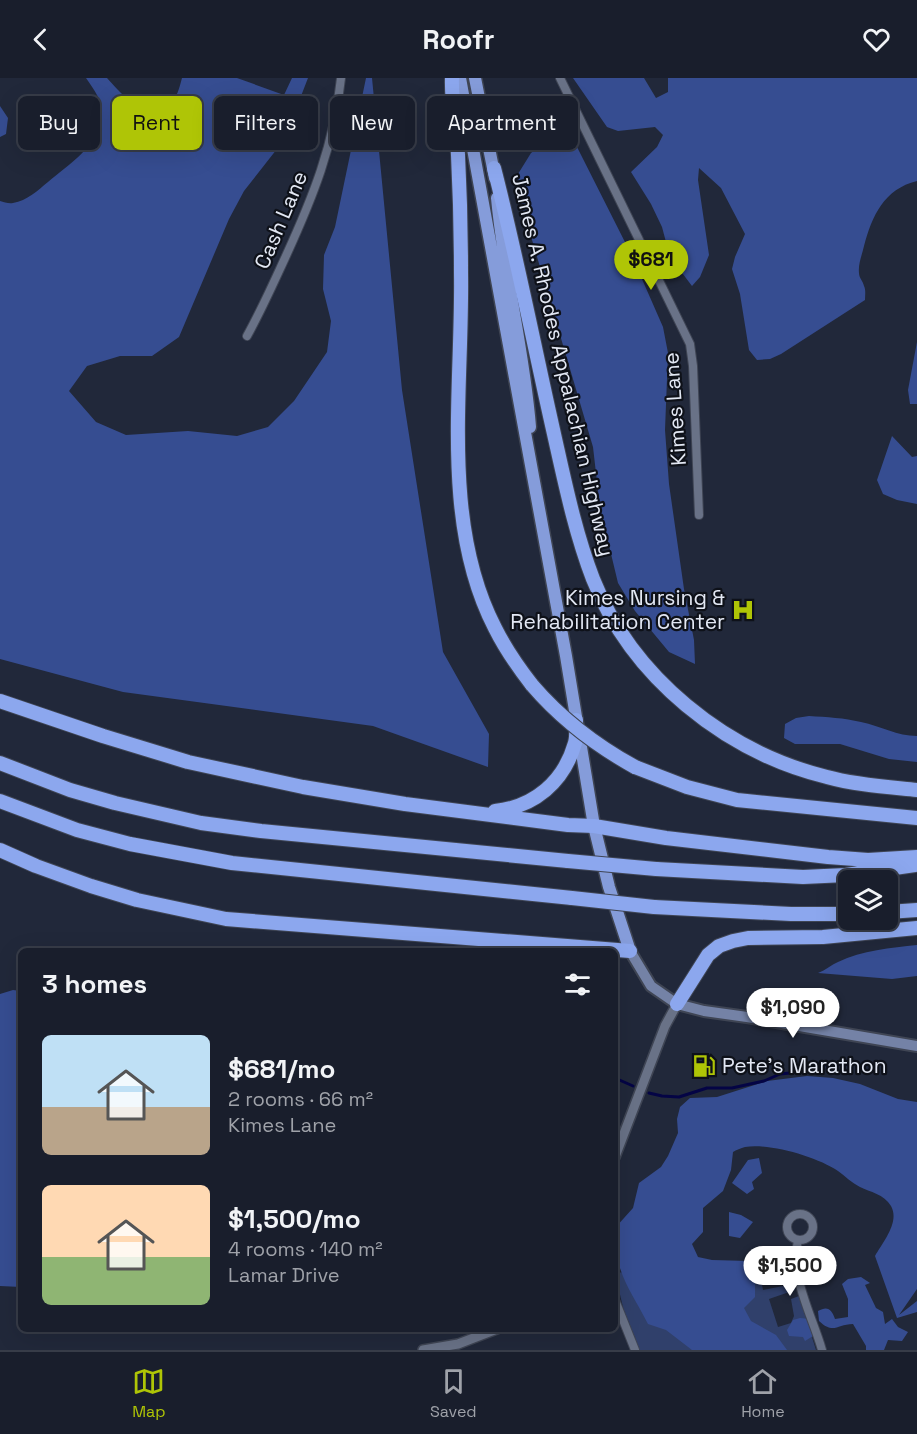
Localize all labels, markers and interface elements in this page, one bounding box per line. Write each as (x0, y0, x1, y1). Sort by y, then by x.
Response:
text: Roofr (422, 22, 495, 57)
icon: back (24, 23, 57, 56)
icon: heart (860, 23, 893, 56)
chip: Buy (18, 96, 100, 150)
chip: Rent (112, 96, 202, 150)
chip: Filters (214, 96, 318, 150)
chip: New (330, 96, 415, 150)
chip: Apartment (427, 96, 578, 150)
street label: Cash Lane (248, 167, 313, 273)
street label: James A. Rhodes Appalachian Highway (506, 171, 621, 559)
pin: $681 (615, 240, 687, 291)
text: $681 (628, 246, 674, 272)
street label: Kimes Lane (657, 351, 692, 467)
place label: Kimes Nursing & Rehabilitation Center (510, 584, 725, 635)
hospital icon: Kimes Nursing & Rehabilitation Center (730, 597, 756, 623)
map controls (838, 870, 898, 930)
button: layers (838, 870, 898, 930)
text: 3 homes (42, 967, 147, 1001)
icon: filters (561, 968, 594, 1001)
pin: $1,090 (744, 988, 842, 1039)
text: $1,090 (760, 994, 826, 1020)
text: $681/mo (228, 1052, 335, 1086)
place label: Pete's Marathon (722, 1052, 887, 1079)
fuel station icon: Pete's Marathon (691, 1053, 717, 1079)
icon: home (90, 1059, 162, 1131)
text: 2 rooms · 66 m² (228, 1086, 373, 1112)
text: Kimes Lane (228, 1112, 336, 1138)
text: $1,500/mo (228, 1202, 361, 1236)
icon: home (90, 1209, 162, 1281)
text: 4 rooms · 140 m² (228, 1236, 383, 1262)
pin: $1,500 (741, 1246, 839, 1297)
text: $1,500 (758, 1252, 822, 1278)
text: Lamar Drive (228, 1262, 340, 1288)
tab: Map (132, 1365, 166, 1422)
tab: Saved (430, 1365, 477, 1422)
tab: Home (741, 1365, 785, 1422)

